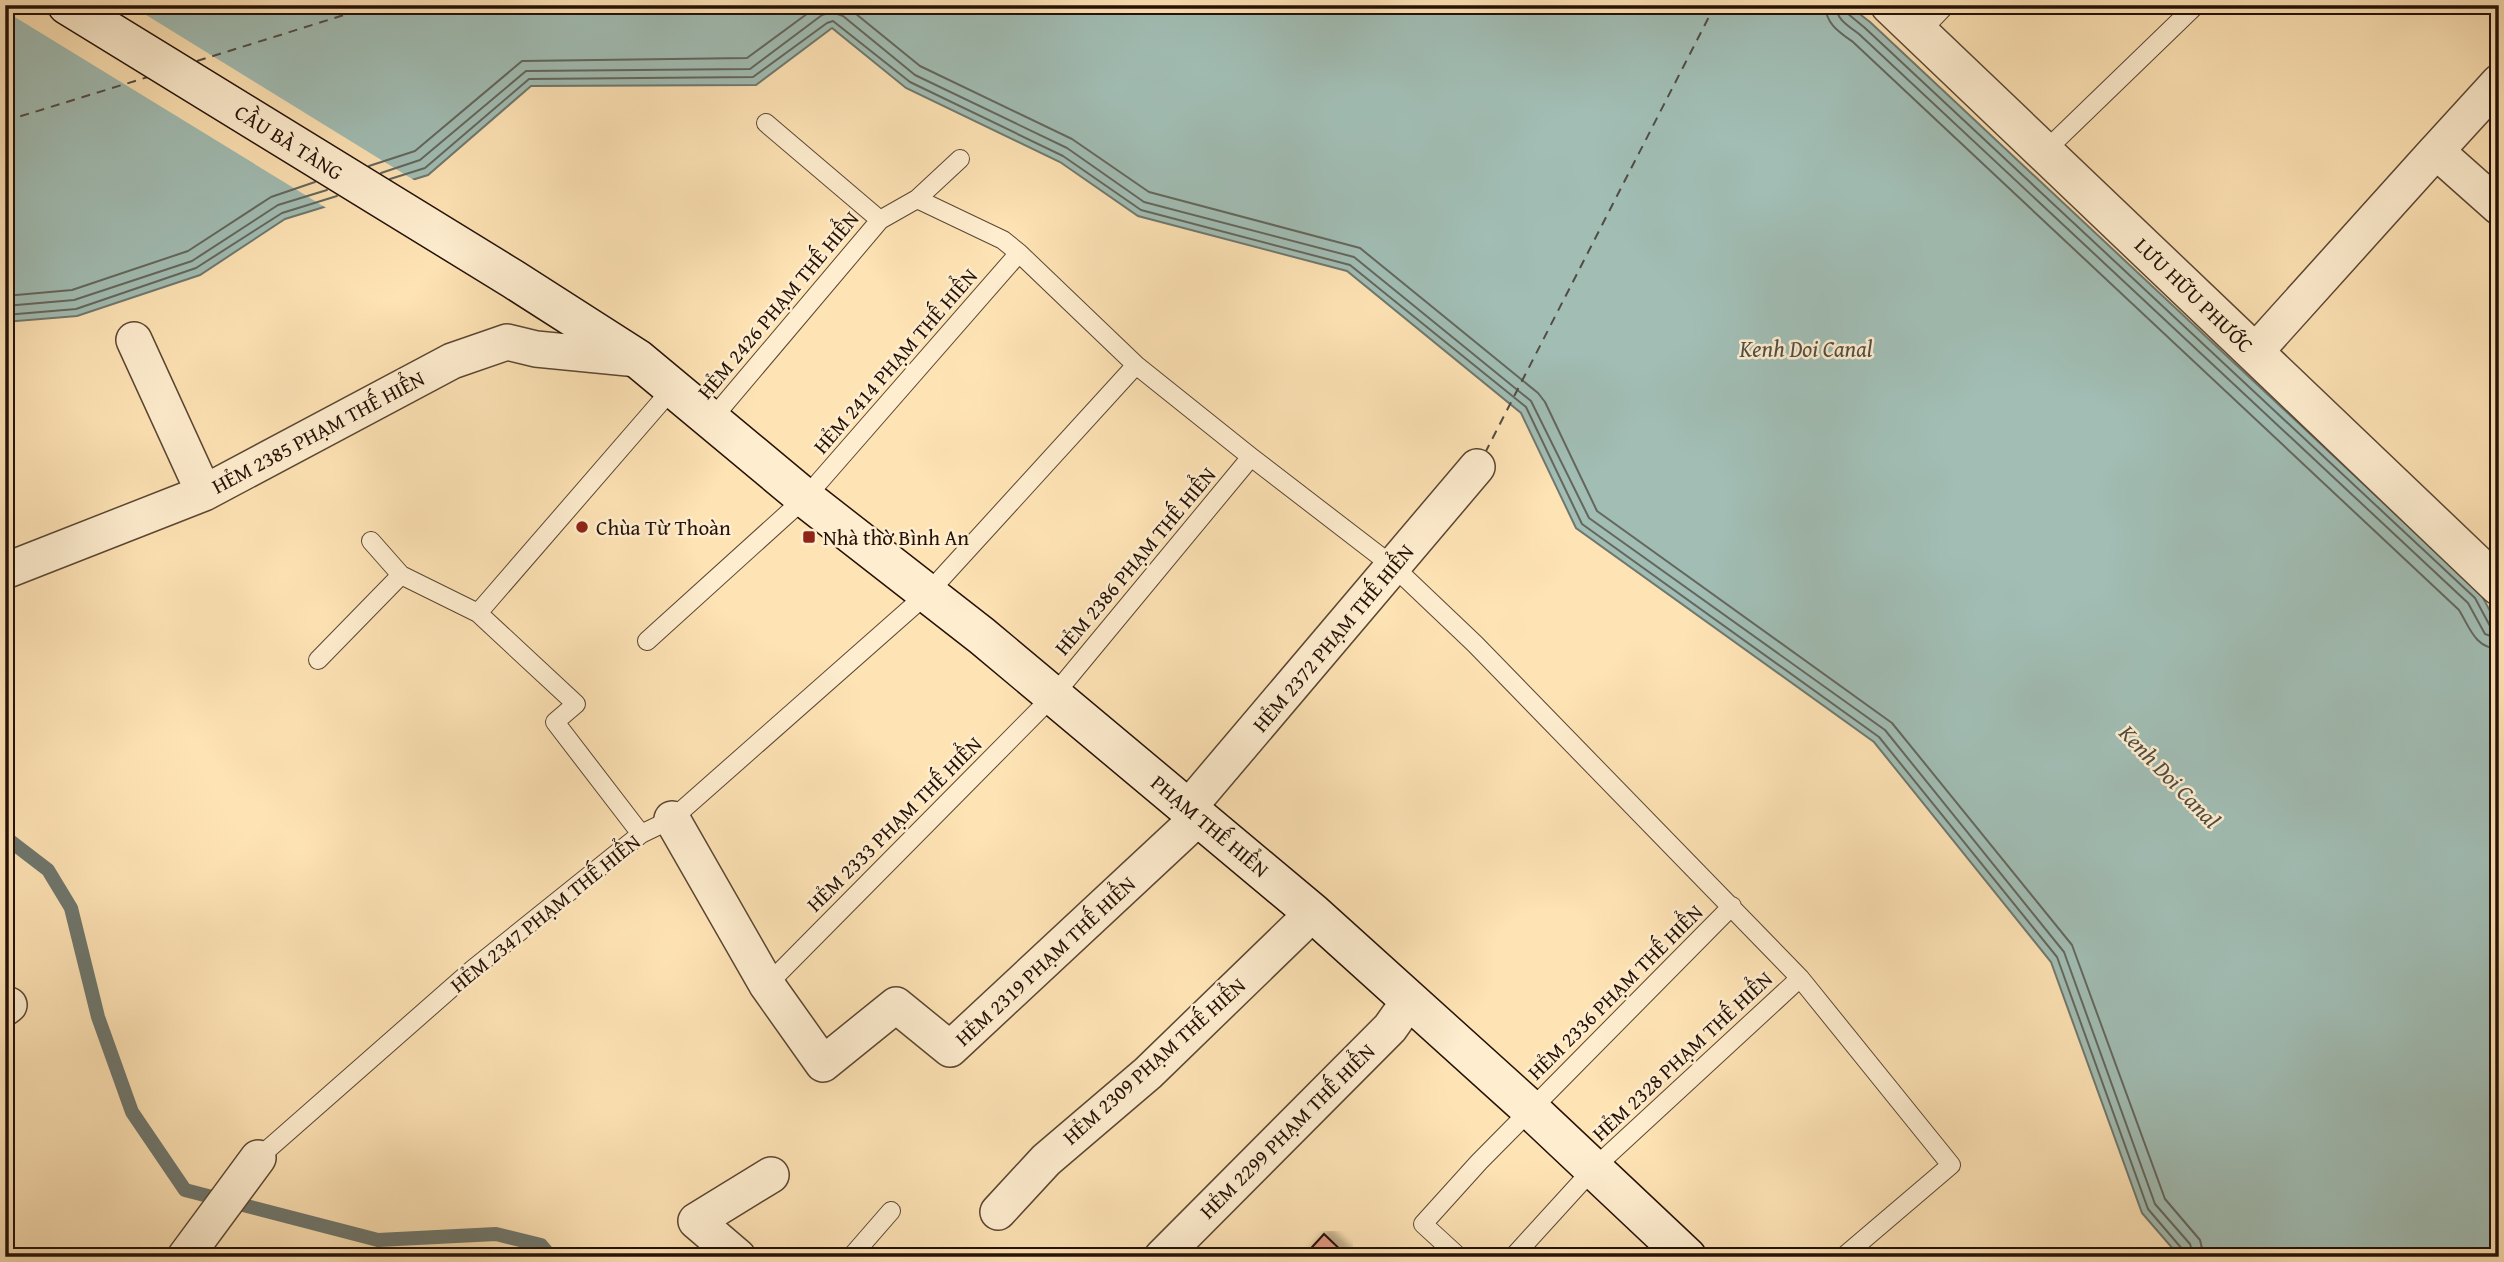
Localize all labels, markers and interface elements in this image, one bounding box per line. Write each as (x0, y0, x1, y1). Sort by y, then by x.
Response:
street label: CẦU BÀ TÀNG (229, 96, 349, 188)
street label: HẺM 2426 PHẠM THẾ HIỂN (690, 204, 866, 406)
street label: LƯU HỮU PHƯỚC (2128, 230, 2260, 360)
street label: HẺM 2414 PHẠM THẾ HIỂN (806, 261, 985, 461)
water label: Kenh Doi Canal (1739, 332, 1873, 365)
street label: HẺM 2385 PHẠM THẾ HIỂN (206, 363, 430, 501)
street label: HẺM 2386 PHẠM THẾ HIỂN (1047, 460, 1223, 662)
place label: Chùa Từ Thoàn (596, 512, 731, 543)
marker: Chùa Từ Thoàn (574, 519, 590, 535)
place label: Nhà thờ Bình An (823, 522, 969, 553)
marker: Nhà thờ Bình An (801, 529, 817, 545)
street label: HẺM 2372 PHẠM THẾ HIỂN (1245, 537, 1421, 739)
water label: Kenh Doi Canal (2111, 716, 2228, 836)
street label: HẺM 2333 PHẠM THẾ HIỂN (799, 729, 989, 919)
street label: PHẠM THẾ HIỂN (1144, 767, 1276, 885)
street label: HẺM 2347 PHẠM THẾ HIỂN (443, 826, 647, 1000)
street label: HẺM 2319 PHẠM THẾ HIỂN (948, 869, 1142, 1053)
street label: HẺM 2336 PHẠM THẾ HIỂN (1520, 897, 1710, 1087)
street label: HẺM 2328 PHẠM THẾ HIỂN (1585, 964, 1779, 1148)
street label: HẺM 2309 PHẠM THẾ HIỂN (1056, 970, 1253, 1152)
street label: HẺM 2299 PHẠM THẾ HIỂN (1192, 1036, 1382, 1226)

